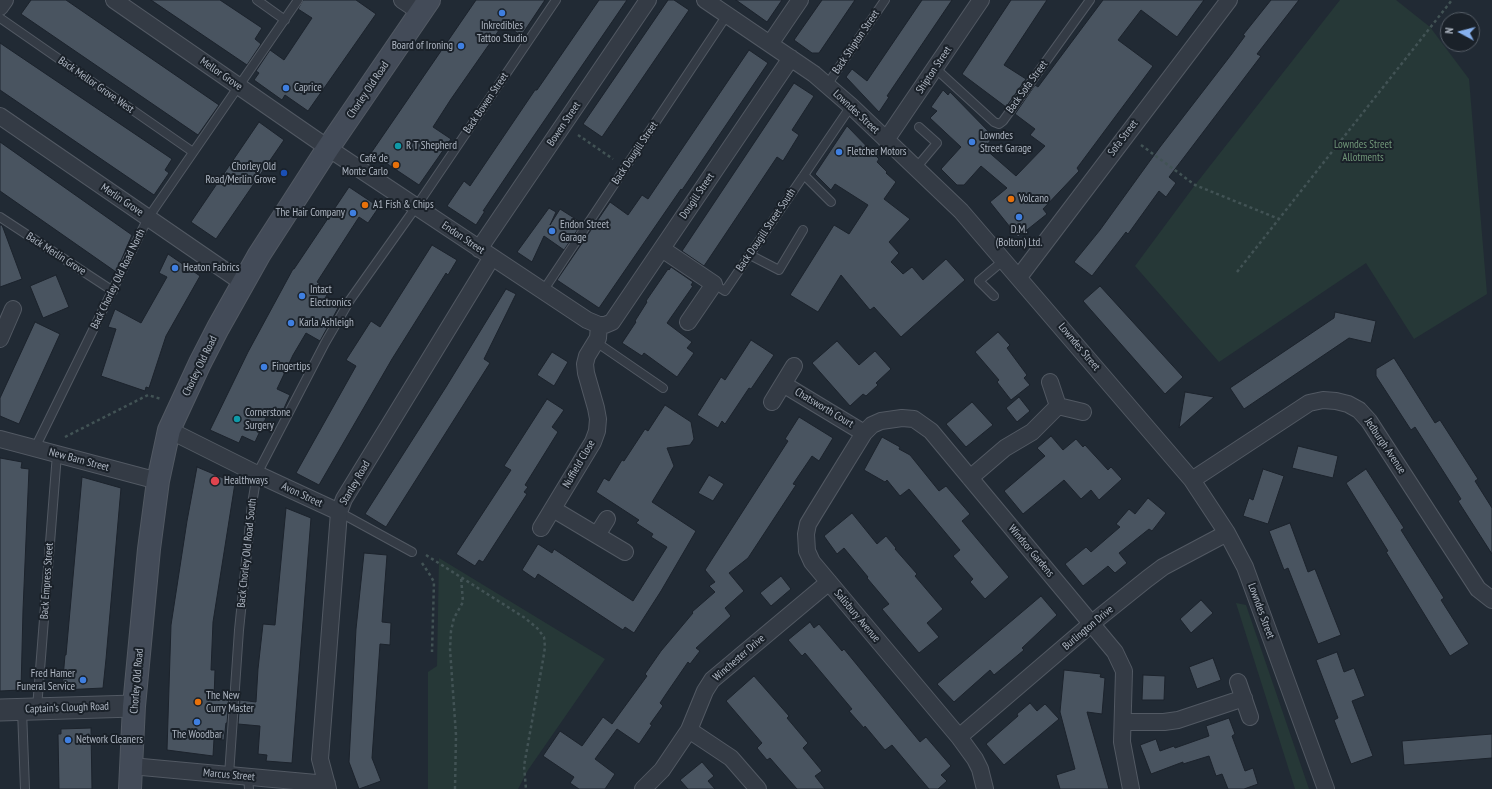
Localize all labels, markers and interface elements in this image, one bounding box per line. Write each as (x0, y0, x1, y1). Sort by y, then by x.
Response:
street label: Back Shipton Street (830, 7, 882, 77)
marker: Inkredibles Tattoo Studio (497, 8, 507, 18)
north arrow (1440, 12, 1480, 52)
place label: Inkredibles Tattoo Studio (477, 19, 527, 45)
text: N (1442, 27, 1456, 34)
place label: Board of Ironing (392, 39, 453, 53)
marker: Board of Ironing (456, 41, 466, 51)
street label: Shipton Street (913, 44, 955, 96)
street label: Back Mellor Grove West (56, 54, 136, 116)
street label: Mellor Grove (197, 55, 245, 93)
street label: Back Sofa Street (1004, 58, 1050, 116)
street label: Chorley Old Road (344, 59, 392, 121)
street label: Back Bowen Street (461, 70, 511, 136)
place label: Caprice (294, 81, 322, 95)
marker: Caprice (281, 83, 291, 93)
street label: Lowndes Street (830, 87, 882, 137)
street label: Bowen Street (544, 99, 584, 149)
street label: Sofa Street (1105, 117, 1141, 159)
street label: Back Dougill Street (609, 119, 661, 187)
place label: Lowndes Street Garage (980, 129, 1032, 155)
marker: Lowndes Street Garage (967, 137, 977, 147)
park label: Lowndes Street Allotments (1334, 138, 1392, 164)
place label: R T Shepherd (406, 139, 457, 153)
marker: R T Shepherd (393, 141, 403, 151)
place label: Fletcher Motors (847, 145, 906, 159)
marker: Fletcher Motors (834, 147, 844, 157)
place label: Café de Monte Carlo (342, 152, 388, 178)
place label: Chorley Old Road/Merlin Grove (205, 160, 276, 186)
marker: Café de Monte Carlo (391, 160, 401, 170)
marker: Chorley Old Road/Merlin Grove (279, 168, 289, 178)
street label: Dougill Street (677, 170, 717, 222)
street label: Merlin Grove (98, 181, 146, 219)
street label: Back Dougill Street South (733, 186, 799, 274)
place label: Volcano (1019, 192, 1049, 206)
marker: Volcano (1006, 194, 1016, 204)
place label: A1 Fish & Chips (373, 198, 434, 212)
marker: A1 Fish & Chips (360, 200, 370, 210)
place label: The Hair Company (276, 206, 345, 220)
marker: The Hair Company (348, 208, 358, 218)
marker: D.M. (Bolton) Ltd. (1014, 212, 1024, 222)
place label: Endon Street Garage (560, 218, 609, 244)
street label: Endon Street (439, 219, 487, 257)
place label: D.M. (Bolton) Ltd. (996, 223, 1042, 249)
marker: Endon Street Garage (547, 226, 557, 236)
street label: Back Chorley Old Road North (88, 227, 148, 331)
street label: Back Merlin Grove (24, 230, 88, 278)
place label: Heaton Fabrics (183, 261, 239, 275)
marker: Heaton Fabrics (170, 263, 180, 273)
place label: Intact Electronics (310, 283, 351, 309)
marker: Intact Electronics (297, 291, 307, 301)
place label: Karla Ashleigh (299, 316, 354, 330)
marker: Karla Ashleigh (286, 318, 296, 328)
street label: Lowndes Street (1055, 320, 1103, 374)
street label: Chorley Old Road (180, 334, 220, 398)
place label: Fingertips (272, 360, 310, 374)
marker: Fingertips (259, 362, 269, 372)
street label: Chatsworth Court (792, 385, 856, 431)
place label: Cornerstone Surgery (245, 406, 291, 432)
marker: Cornerstone Surgery (232, 414, 242, 424)
street label: Jedburgh Avenue (1362, 416, 1408, 476)
street label: Nuffield Close (560, 438, 598, 490)
street label: New Barn Street (47, 446, 111, 474)
street label: Stanley Road (337, 458, 373, 508)
place label: Healthways (224, 474, 268, 488)
marker: Healthways (209, 475, 221, 487)
street label: Avon Street (279, 480, 325, 510)
street label: Back Chorley Old Road South (235, 498, 259, 608)
street label: Windsor Gardens (1005, 522, 1057, 580)
street label: Back Empress Street (38, 542, 56, 620)
street label: Lowndes Street (1245, 581, 1277, 641)
street label: Salisbury Avenue (831, 587, 883, 645)
street label: Burlington Drive (1060, 603, 1116, 653)
street label: Winchester Drive (710, 632, 768, 684)
street label: Chorley Old Road (128, 648, 146, 714)
place label: Fred Hamer Funeral Service (17, 667, 75, 693)
marker: Fred Hamer Funeral Service (78, 675, 88, 685)
place label: The New Curry Master (206, 689, 254, 715)
marker: The New Curry Master (193, 697, 203, 707)
street label: Captain's Clough Road (25, 700, 109, 716)
marker: The Woodbar (192, 717, 202, 727)
place label: The Woodbar (172, 728, 222, 742)
place label: Network Cleaners (76, 733, 143, 747)
marker: Network Cleaners (63, 735, 73, 745)
street label: Marcus Street (203, 766, 255, 784)

